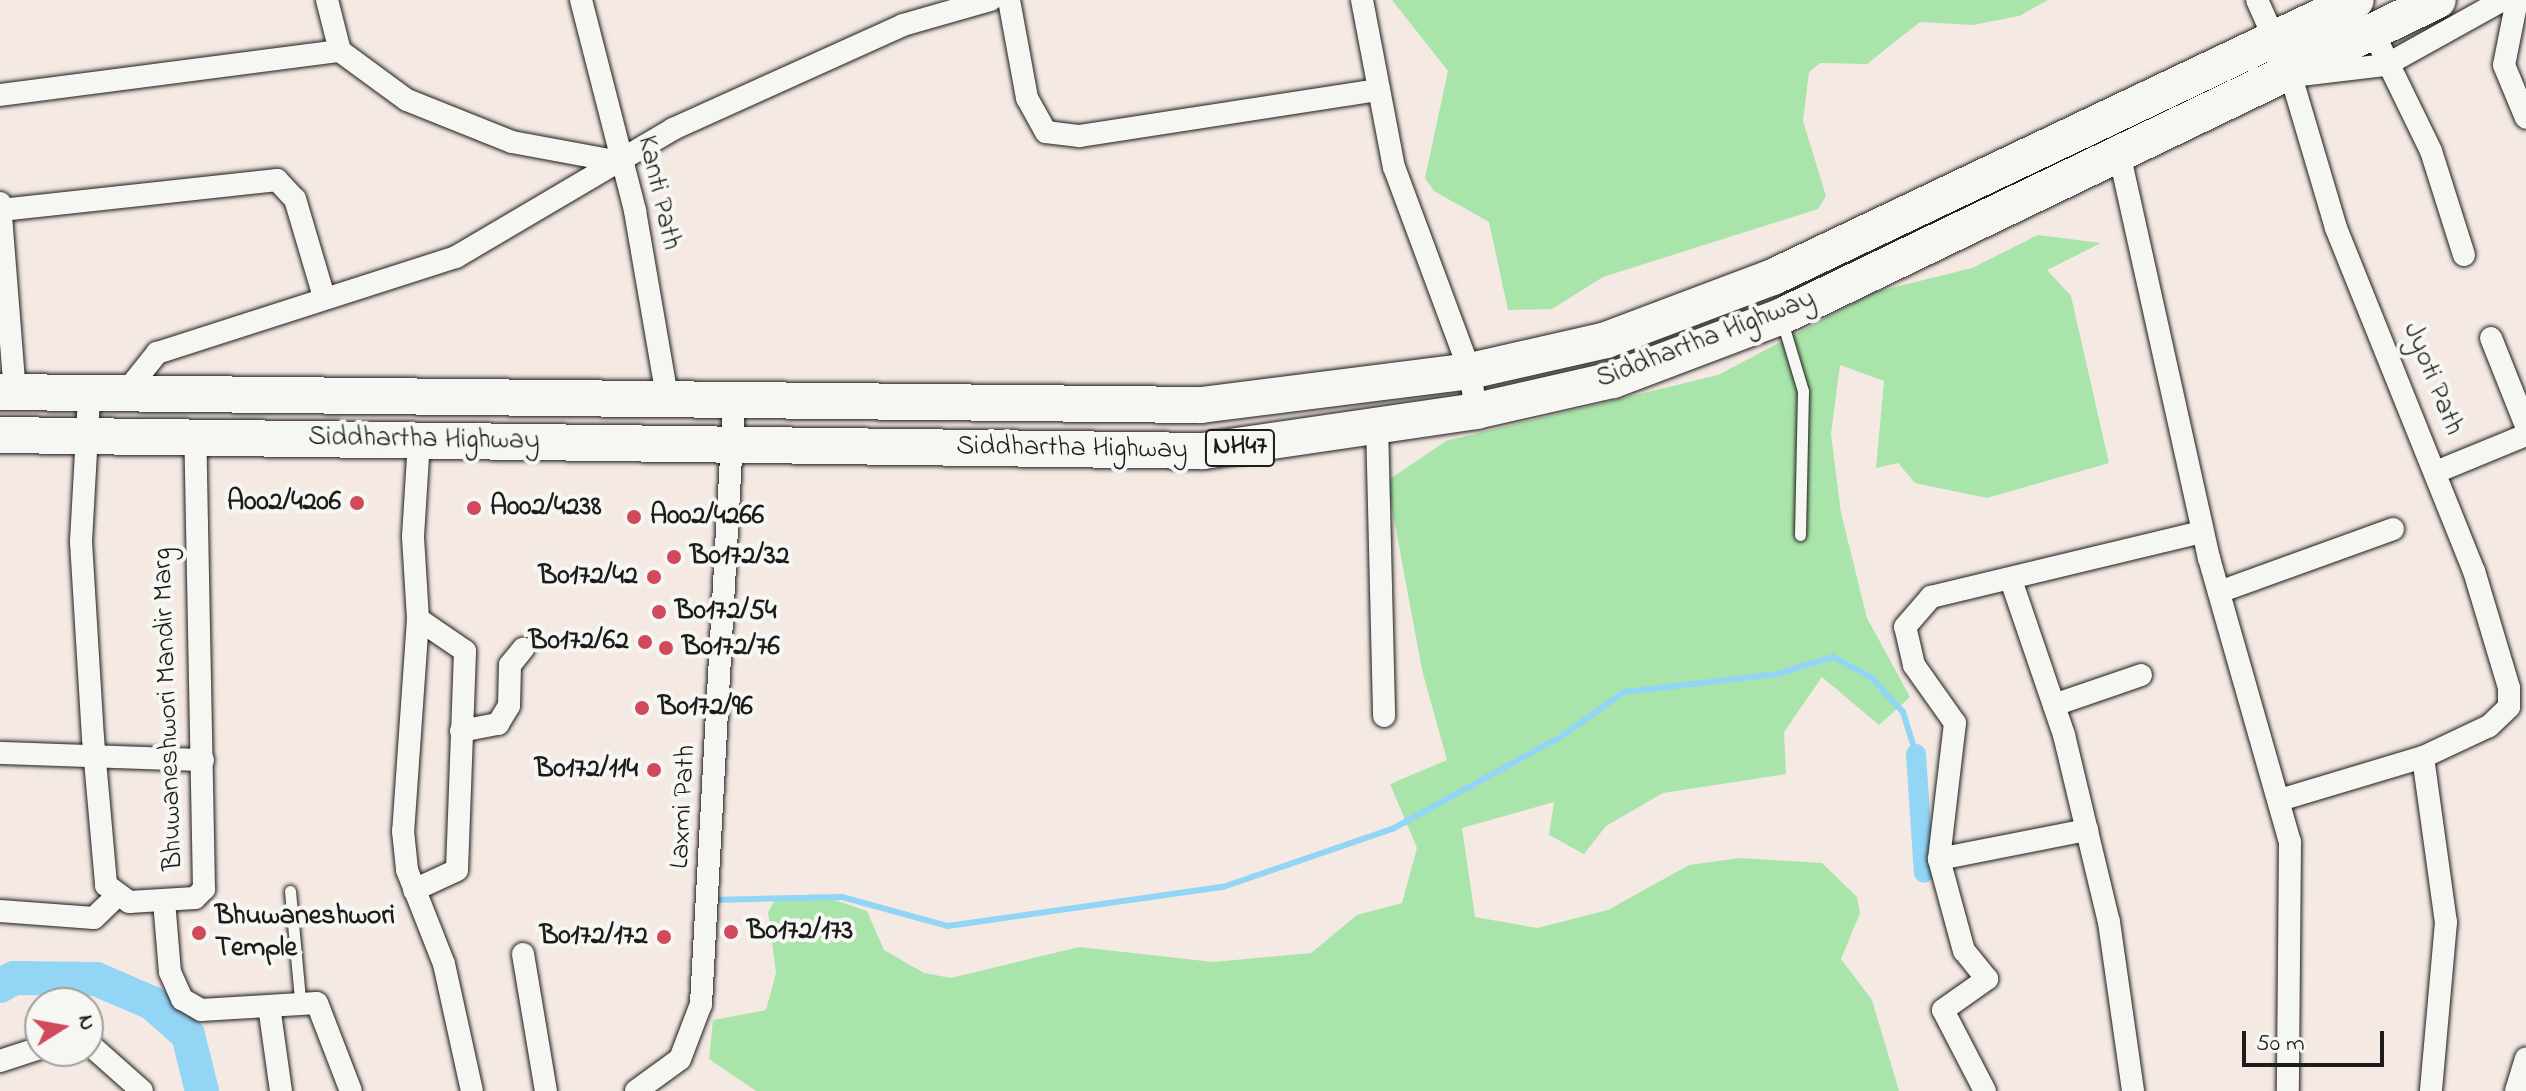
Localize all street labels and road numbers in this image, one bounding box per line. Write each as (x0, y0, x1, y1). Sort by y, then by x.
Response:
street label: Kanti Path (629, 133, 687, 253)
street label: Siddhartha Highway (1592, 283, 1820, 397)
street label: Jyoti Path (2394, 318, 2470, 440)
street label: Siddhartha Highway (308, 421, 540, 459)
road number: NH47 (1204, 426, 1276, 470)
street label: Siddhartha Highway (956, 430, 1188, 468)
street label: Bhuwaneshwori Mandir Marg (147, 547, 191, 871)
street label: Laxmi Path (664, 744, 704, 870)

